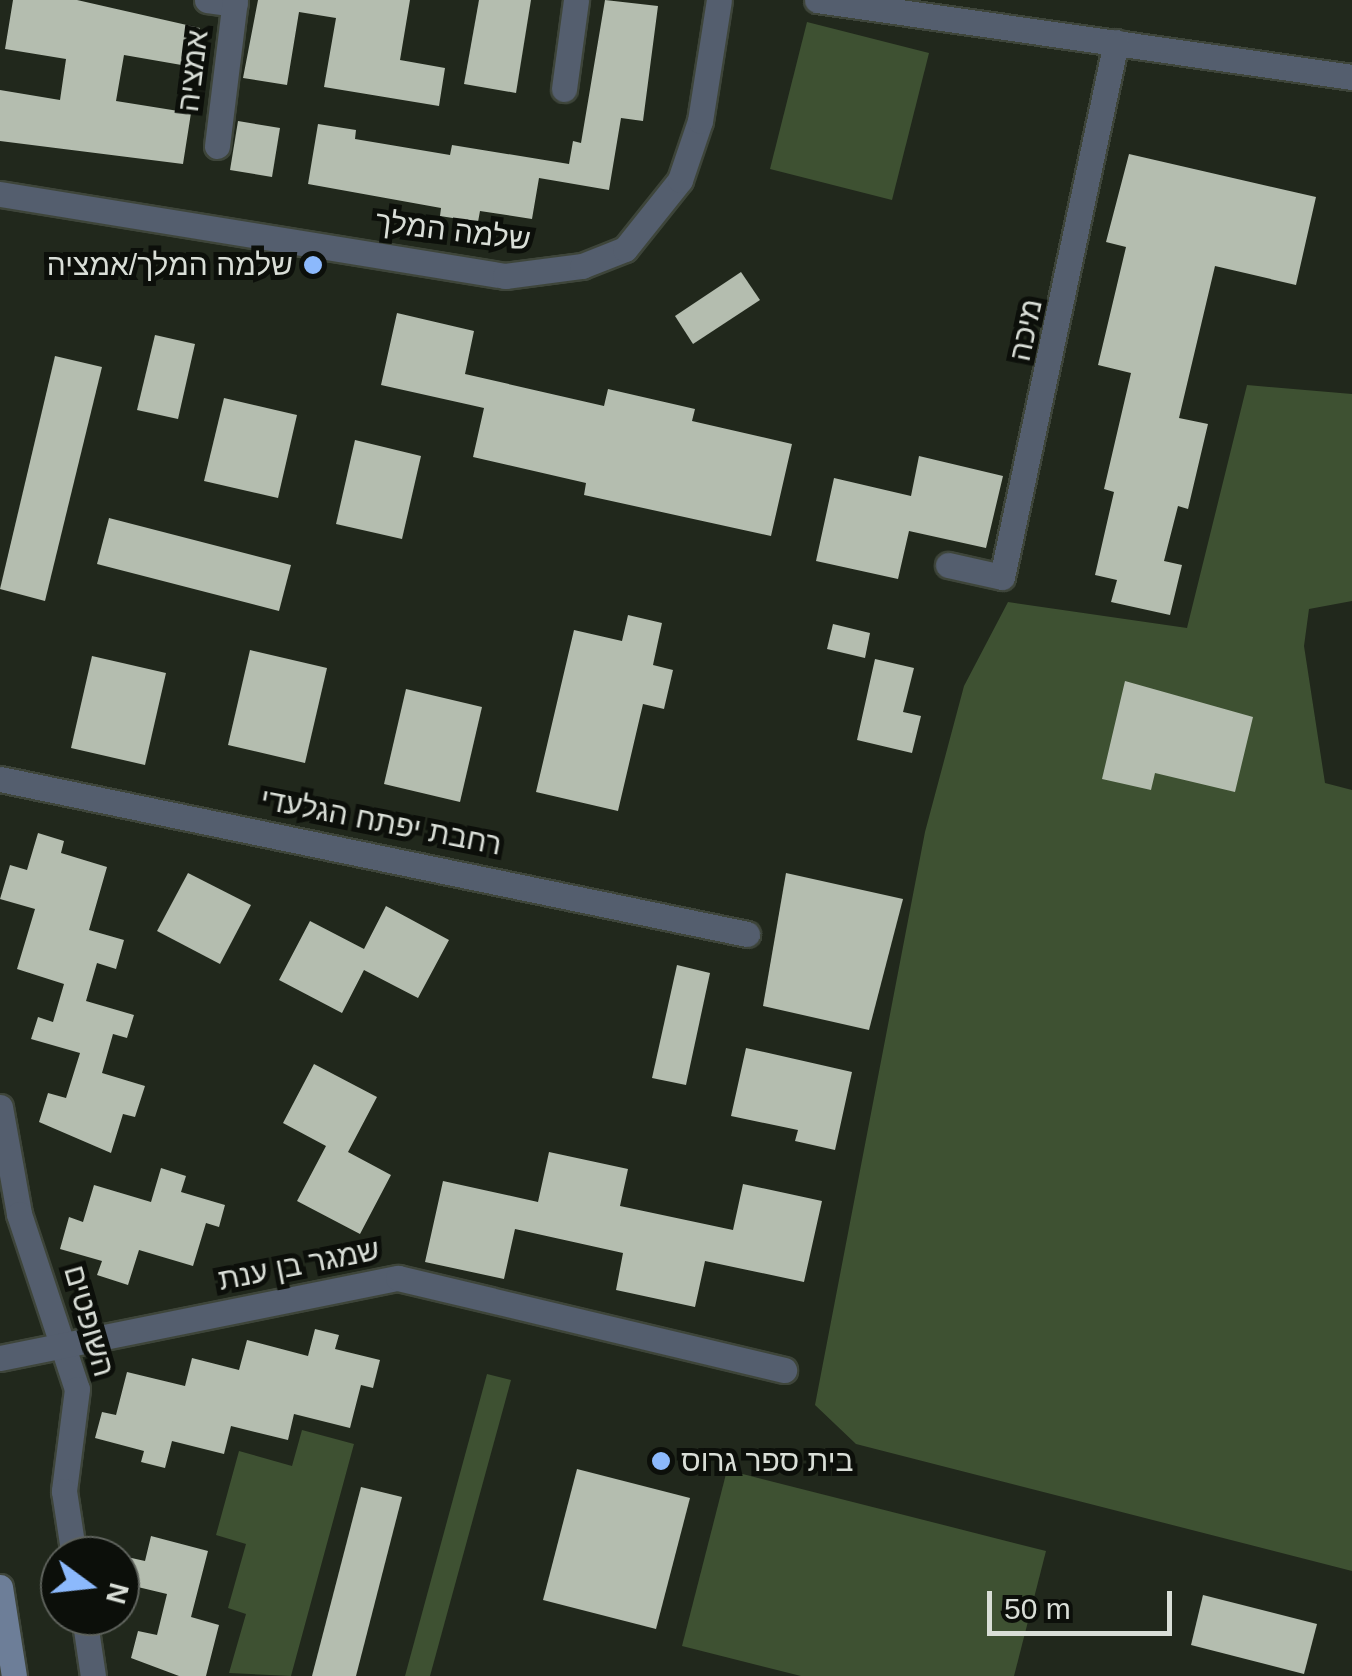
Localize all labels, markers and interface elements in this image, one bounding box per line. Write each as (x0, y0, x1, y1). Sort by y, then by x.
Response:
street label: אמציה (170, 28, 216, 114)
street label: שלמה המלך (373, 204, 533, 258)
place label: שלמה המלך/אמציה (47, 247, 293, 283)
marker: שלמה המלך/אמציה (302, 254, 324, 276)
street label: מיכה (1002, 296, 1050, 364)
street label: רחבת יפתח הגלעדי (257, 781, 505, 863)
street label: שמגר בן ענת (215, 1232, 383, 1298)
street label: השופטים (56, 1261, 122, 1381)
place label: בית ספר גרוס (681, 1443, 853, 1479)
marker: בית ספר גרוס (650, 1450, 672, 1472)
north arrow (40, 1536, 140, 1636)
scale bar (992, 1571, 1177, 1633)
text: N (100, 1580, 135, 1607)
text: 50 m (1004, 1592, 1071, 1625)

